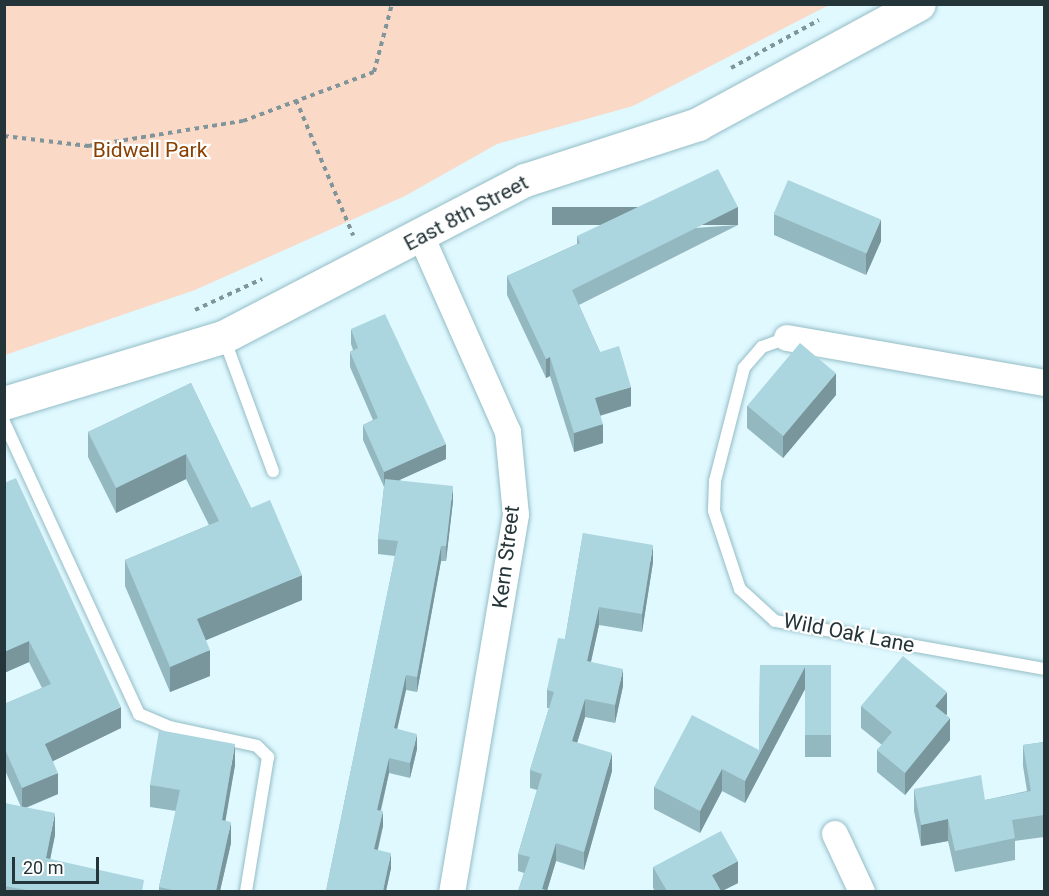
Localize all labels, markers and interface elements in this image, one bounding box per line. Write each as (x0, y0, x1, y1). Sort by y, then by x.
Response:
park label: Bidwell Park (93, 137, 207, 163)
street label: East 8th Street (400, 170, 532, 256)
street label: Kern Street (487, 504, 525, 610)
street label: Wild Oak Lane (781, 608, 917, 658)
scale bar (15, 845, 102, 883)
text: 20 m (23, 857, 63, 878)

